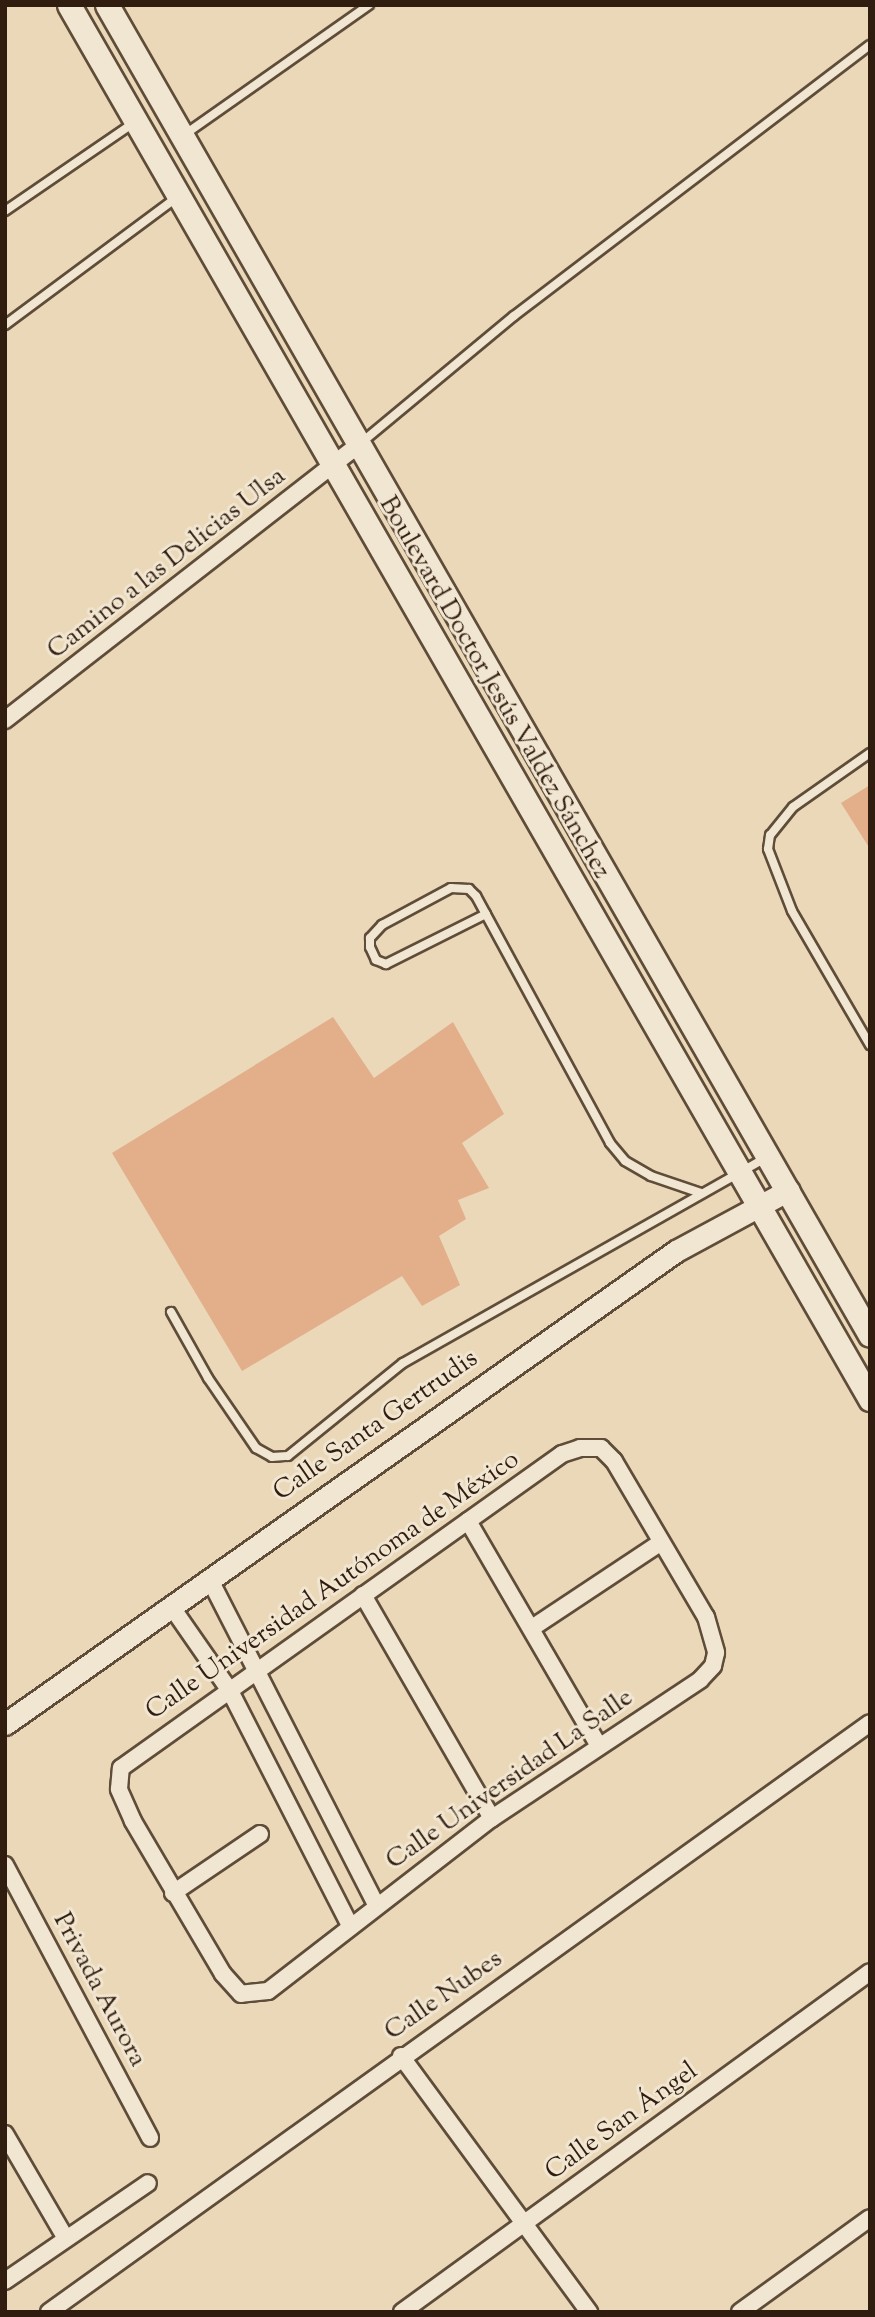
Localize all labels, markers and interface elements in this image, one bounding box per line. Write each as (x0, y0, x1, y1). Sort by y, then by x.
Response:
street label: Camino a las Delicias Ulsa (42, 461, 292, 667)
street label: Boulevard Doctor Jesús Valdez Sánchez (371, 491, 617, 885)
street label: Calle Santa Gertrudis (268, 1344, 484, 1508)
street label: Calle Universidad Autónoma de México (140, 1445, 526, 1727)
street label: Calle Universidad La Salle (381, 1683, 639, 1877)
street label: Privada Aurora (45, 1908, 153, 2072)
street label: Calle Nubes (379, 1944, 509, 2048)
street label: Calle San Ángel (540, 2056, 704, 2188)

